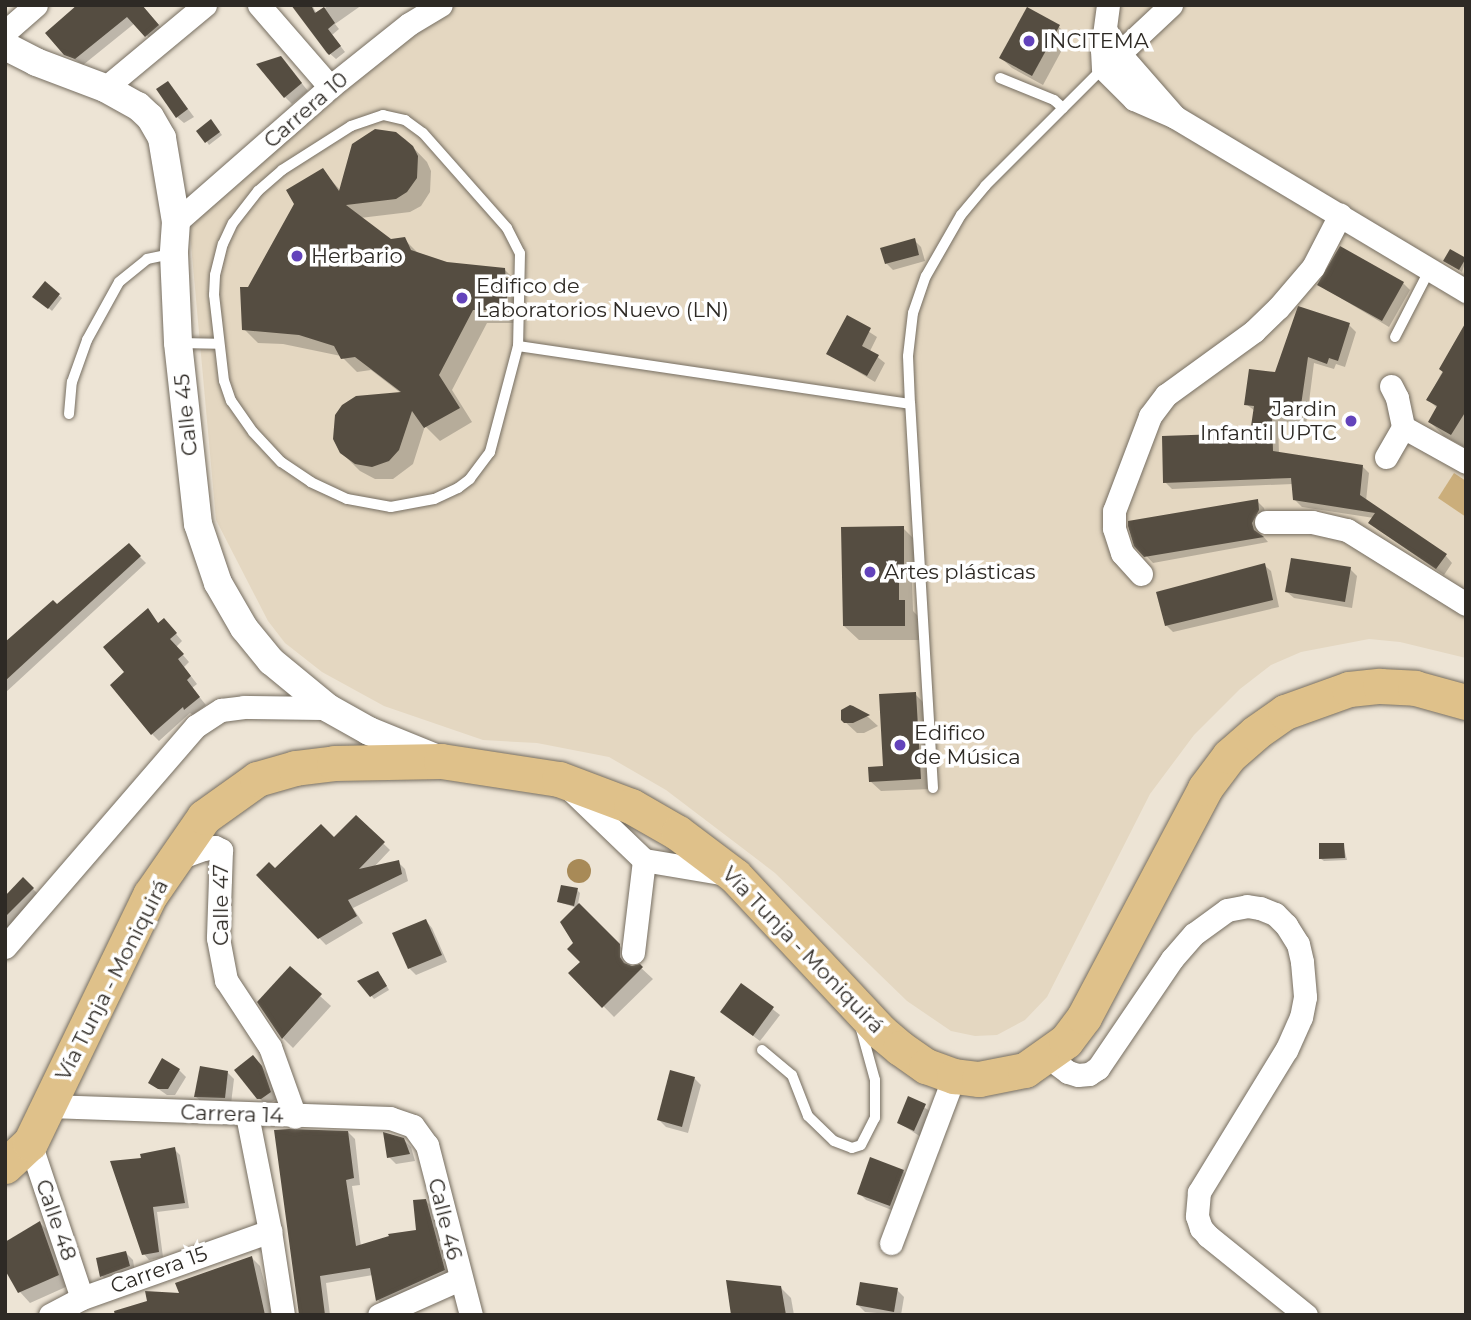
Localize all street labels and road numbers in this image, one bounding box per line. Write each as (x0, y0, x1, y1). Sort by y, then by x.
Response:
street label: Carrera 10 (259, 67, 353, 153)
street label: Calle 45 (169, 373, 203, 457)
street label: Vía Tunja - Moniquirá (717, 861, 889, 1039)
street label: Calle 47 (208, 864, 234, 946)
street label: Vía Tunja - Moniquirá (50, 875, 174, 1085)
street label: Carrera 14 (180, 1100, 284, 1128)
street label: Calle 48 (30, 1176, 82, 1264)
street label: Calle 46 (423, 1176, 467, 1262)
street label: Carrera 15 (107, 1241, 211, 1299)

